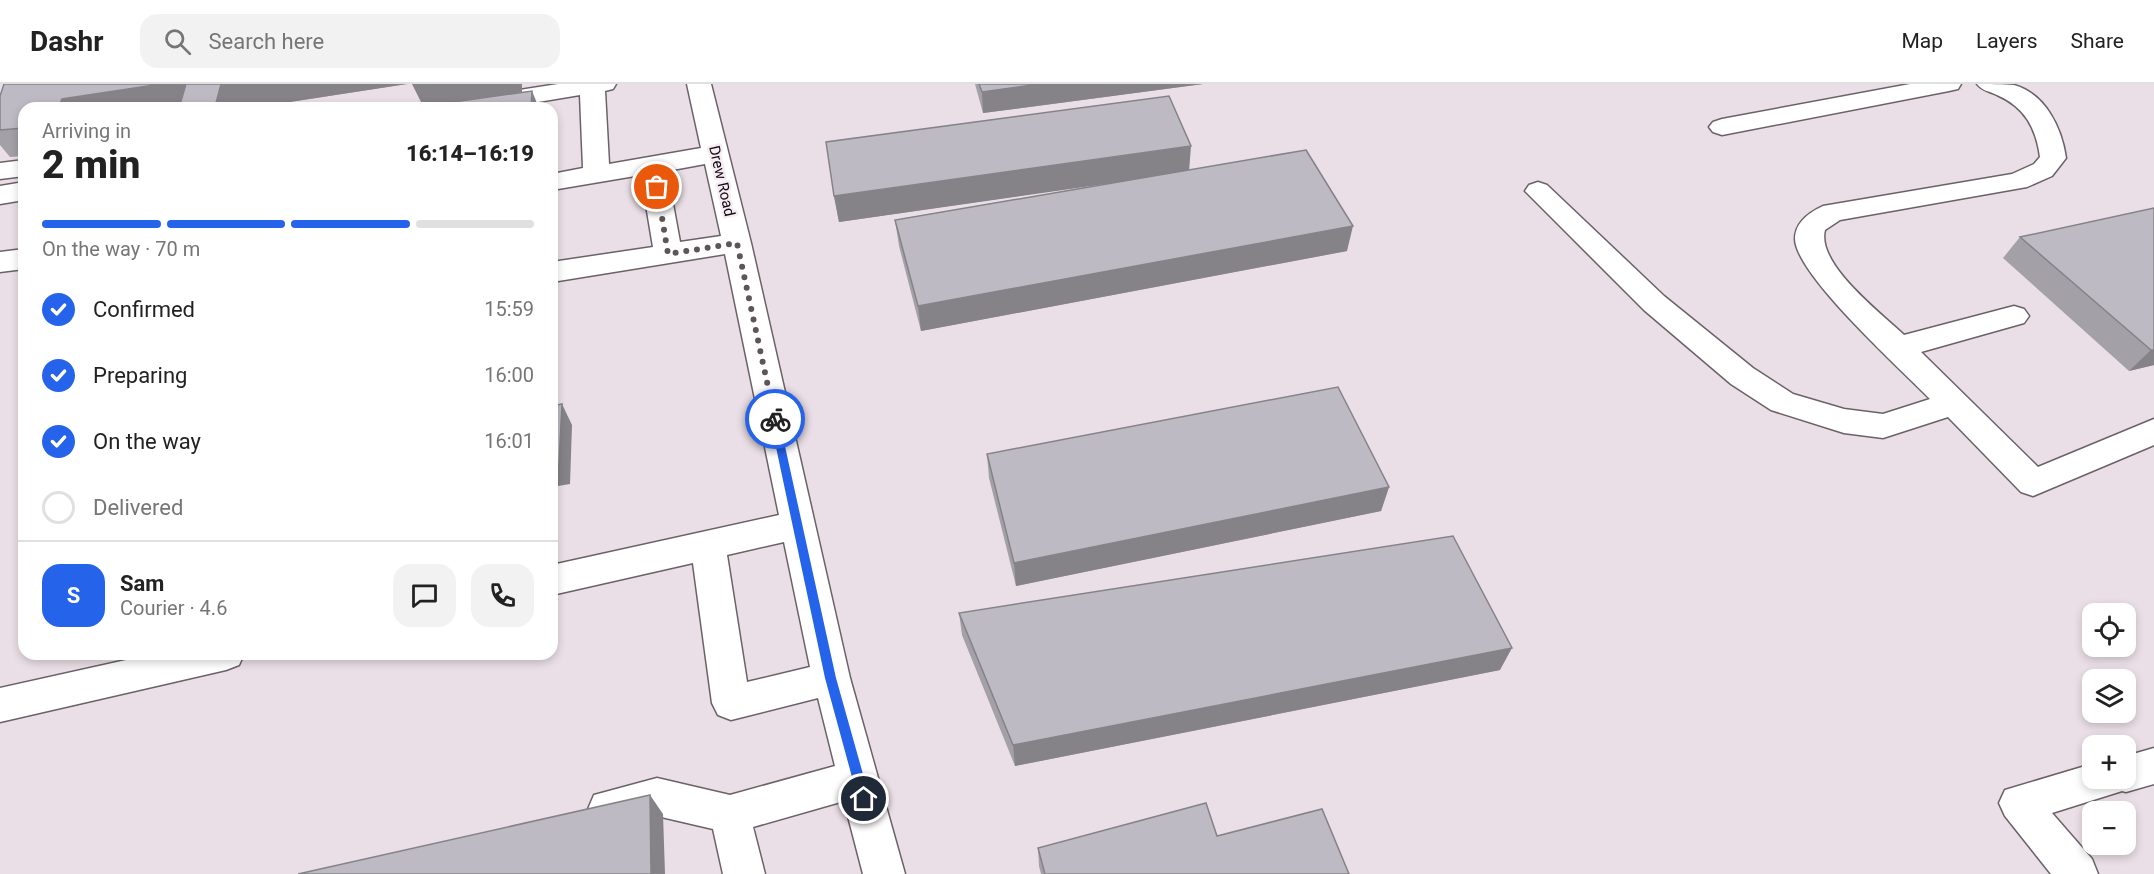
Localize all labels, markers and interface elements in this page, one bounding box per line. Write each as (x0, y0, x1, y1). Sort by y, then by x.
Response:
search box (140, 14, 560, 68)
text: Dashr (30, 25, 104, 58)
icon: search (161, 25, 194, 58)
text: Search here (209, 29, 324, 54)
text: Map (1901, 29, 1943, 53)
text: Layers (1976, 29, 2037, 53)
text: Share (2070, 29, 2124, 53)
text: Arriving in (42, 119, 131, 143)
text: 16:14–16:19 (406, 141, 534, 166)
text: 2 min (42, 142, 140, 188)
street label: Drew Road (705, 144, 739, 218)
pin (631, 161, 682, 212)
icon: bag (640, 170, 673, 203)
text: On the way · 70 m (42, 237, 200, 261)
icon: check (42, 293, 75, 326)
text: Confirmed (93, 297, 195, 322)
text: 15:59 (484, 297, 534, 321)
icon: check (42, 359, 75, 392)
text: Preparing (93, 363, 187, 388)
text: 16:00 (484, 363, 534, 387)
courier (745, 389, 805, 449)
icon: bike (759, 403, 792, 436)
icon: check (42, 425, 75, 458)
text: On the way (93, 429, 201, 454)
text: 16:01 (484, 429, 534, 453)
text: Delivered (93, 495, 183, 520)
button: chat (393, 564, 456, 627)
button: phone (471, 564, 534, 627)
text: Sam (120, 571, 164, 596)
text: S (67, 583, 80, 608)
text: Courier · 4.6 (120, 596, 227, 620)
map controls (2082, 603, 2136, 855)
button: locate (2082, 603, 2136, 657)
button: layers (2082, 669, 2136, 723)
button: + (2082, 735, 2136, 789)
pin (838, 773, 889, 824)
icon: home (847, 782, 880, 815)
button: − (2082, 801, 2136, 855)

